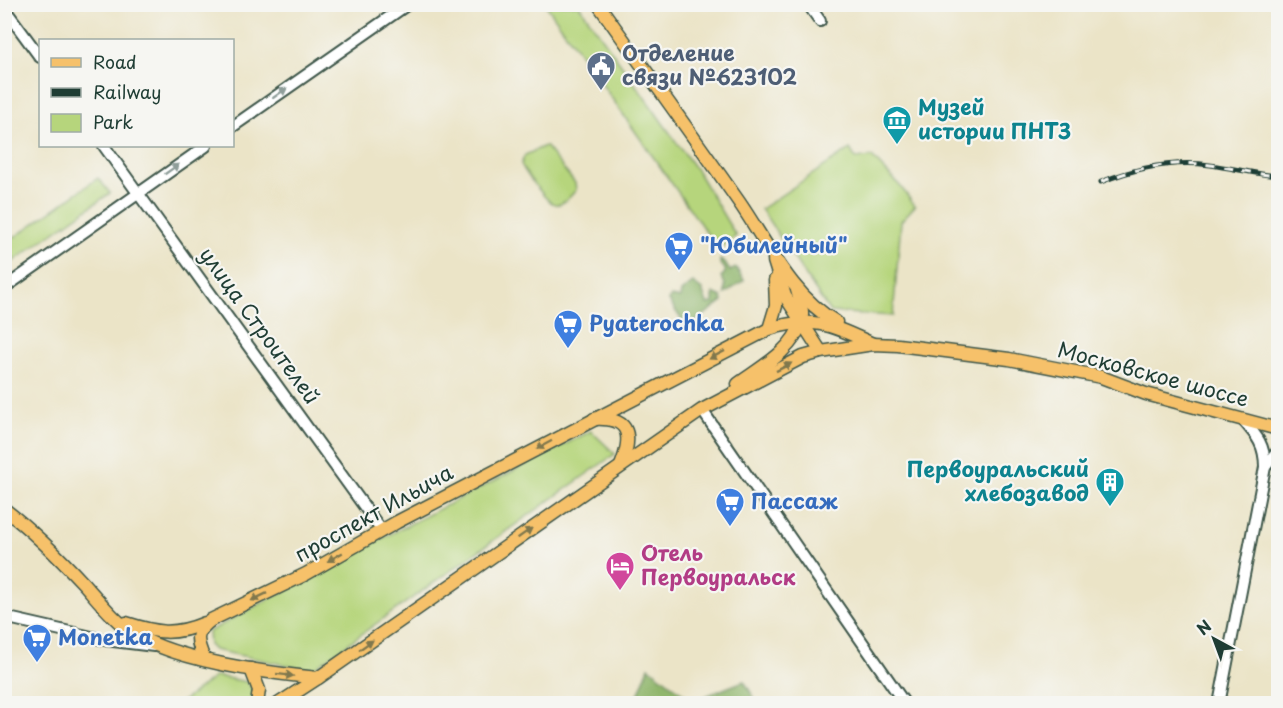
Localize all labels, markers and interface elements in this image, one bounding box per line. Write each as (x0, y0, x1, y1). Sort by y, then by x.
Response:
place label: Отделение связи №623102 (622, 36, 797, 92)
legend (39, 39, 234, 147)
text: Road (93, 48, 137, 75)
public building icon: Отделение связи №623102 (585, 50, 617, 92)
text: Railway (93, 78, 161, 105)
one-way arrow (272, 87, 288, 99)
place label: Музей истории ПНТЗ (918, 90, 1071, 146)
museum icon: Музей истории ПНТЗ (881, 104, 913, 146)
text: Park (93, 108, 133, 135)
one-way arrow (164, 163, 180, 175)
place label: "Юбилейный" (700, 228, 848, 260)
supermarket icon: "Юбилейный" (663, 230, 695, 272)
street label: улица Строителей (193, 240, 329, 410)
place label: Pyaterochka (589, 306, 724, 338)
supermarket icon: Pyaterochka (552, 308, 584, 350)
street label: Московское шоссе (1054, 332, 1253, 414)
one-way arrow (709, 351, 726, 360)
one-way arrow (776, 362, 793, 372)
one-way arrow (536, 441, 553, 450)
place label: Первоуральский хлебозавод (907, 452, 1089, 508)
street label: проспект Ильича (288, 455, 459, 569)
building icon: Первоуральский хлебозавод (1094, 466, 1126, 508)
place label: Пассаж (751, 484, 838, 516)
supermarket icon: Пассаж (714, 486, 746, 528)
one-way arrow (517, 527, 533, 539)
place label: Отель Первоуральск (641, 536, 796, 592)
hotel icon: Отель Первоуральск (604, 550, 636, 592)
one-way arrow (327, 552, 344, 562)
one-way arrow (250, 592, 267, 601)
north arrow (1184, 609, 1244, 669)
text: N (1191, 614, 1216, 640)
place label: Monetka (58, 620, 153, 652)
supermarket icon: Monetka (21, 622, 53, 664)
one-way arrow (357, 639, 373, 651)
one-way arrow (275, 670, 294, 679)

